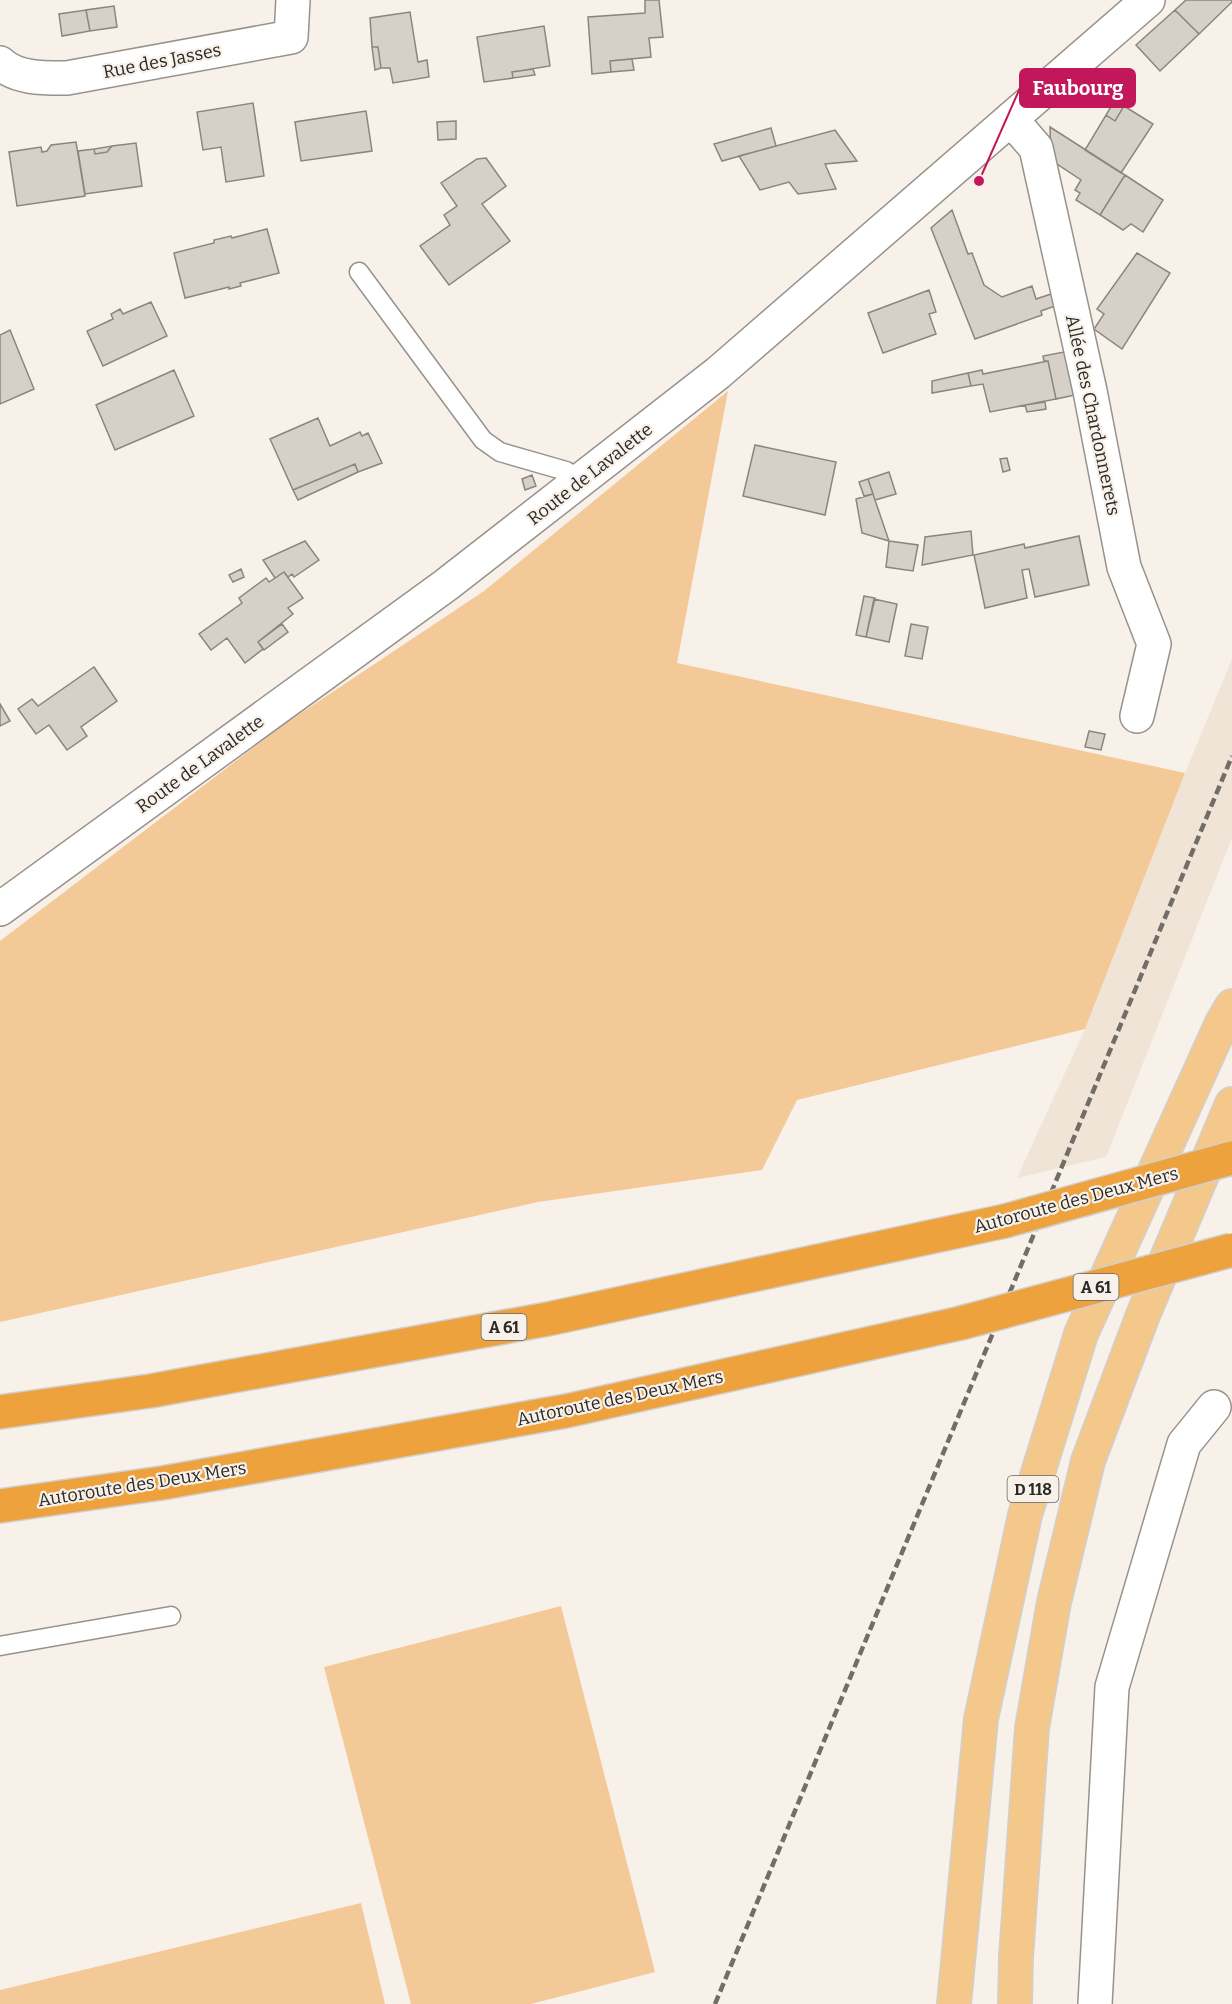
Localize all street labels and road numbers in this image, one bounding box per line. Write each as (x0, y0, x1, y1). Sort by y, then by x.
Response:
street label: Rue des Jasses (101, 39, 223, 83)
street label: Allée des Chardonnerets (1061, 313, 1125, 517)
street label: Route de Lavalette (523, 418, 657, 530)
street label: Route de Lavalette (132, 710, 268, 818)
street label: Autoroute des Deux Mers (971, 1162, 1181, 1238)
road number: A 61 (1074, 1274, 1118, 1300)
road number: A 61 (482, 1314, 526, 1340)
street label: Autoroute des Deux Mers (515, 1365, 725, 1431)
street label: Autoroute des Deux Mers (36, 1457, 248, 1511)
road number: D 118 (1008, 1476, 1058, 1502)

